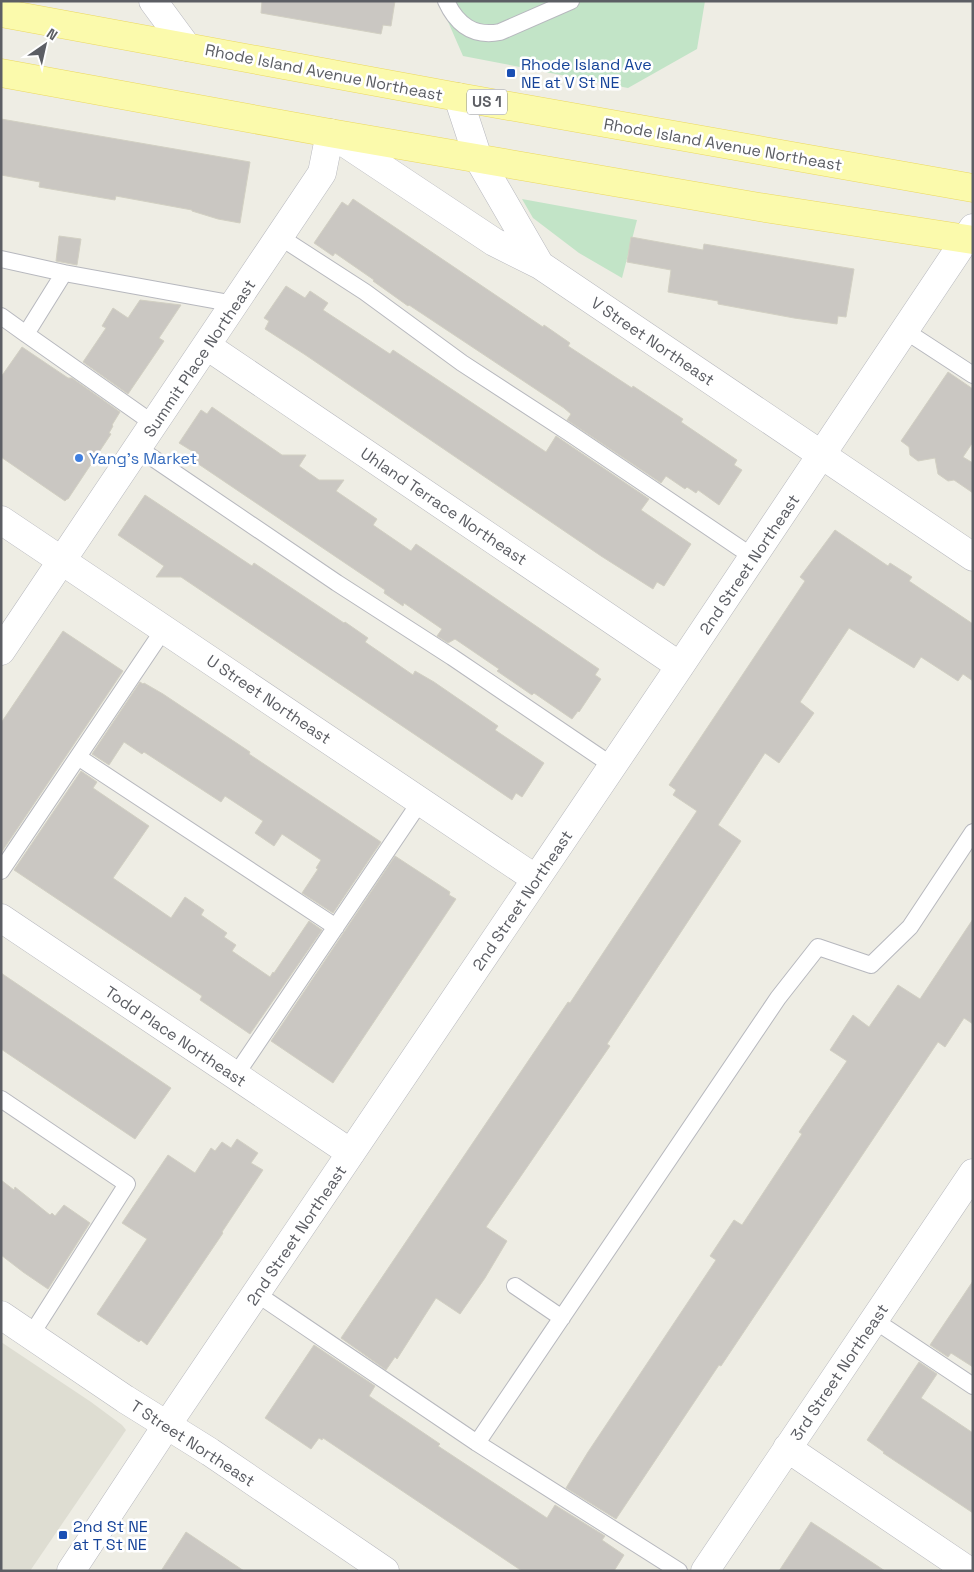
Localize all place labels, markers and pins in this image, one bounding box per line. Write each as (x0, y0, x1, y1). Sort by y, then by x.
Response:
place label: Rhode Island Ave NE at V St NE (521, 54, 652, 93)
marker: Rhode Island Ave NE at V St NE (505, 67, 517, 79)
place label: Yang's Market (89, 448, 197, 469)
marker: Yang's Market (73, 452, 85, 464)
place label: 2nd St NE at T St NE (73, 1516, 148, 1555)
marker: 2nd St NE at T St NE (57, 1529, 69, 1541)

